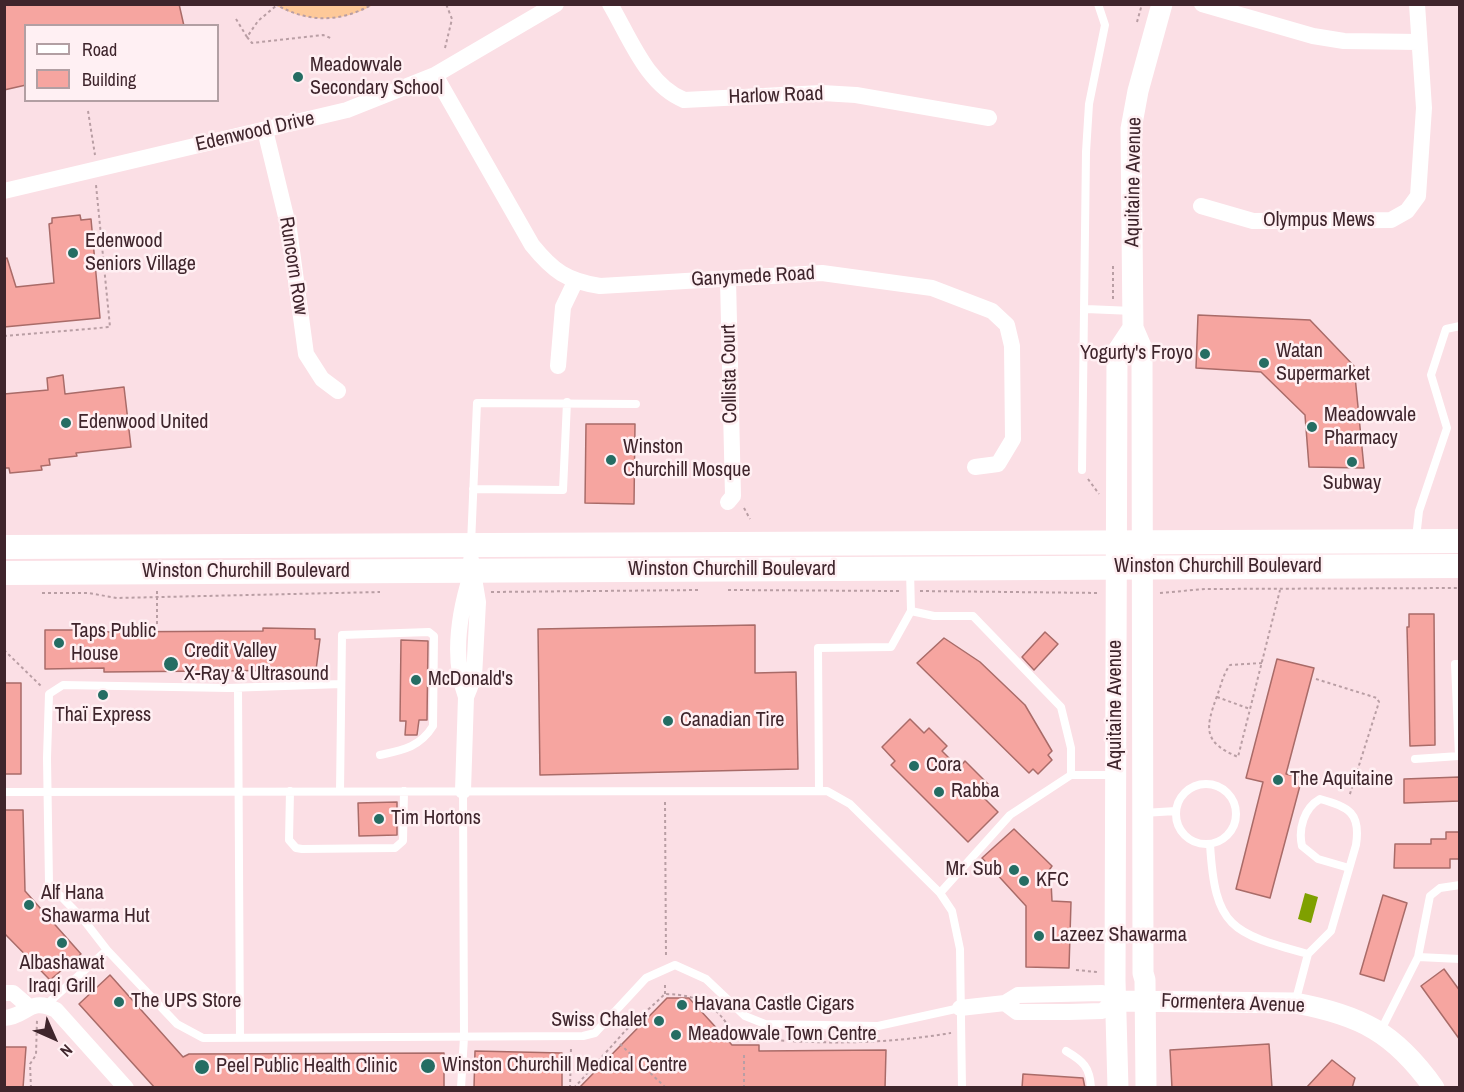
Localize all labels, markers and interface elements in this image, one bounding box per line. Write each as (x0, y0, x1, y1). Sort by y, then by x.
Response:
legend (24, 24, 219, 102)
text: Road (82, 37, 117, 62)
place label: Meadowvale Secondary School (310, 54, 443, 101)
text: Building (82, 67, 136, 92)
marker: Meadowvale Secondary School (291, 70, 305, 84)
street label: Harlow Road (728, 82, 824, 110)
street label: Edenwood Drive (193, 107, 317, 157)
street label: Aquitaine Avenue (1121, 117, 1147, 247)
street label: Olympus Mews (1263, 209, 1375, 233)
street label: Runcorn Row (273, 215, 313, 317)
place label: Edenwood Seniors Village (85, 230, 196, 277)
marker: Edenwood Seniors Village (66, 246, 80, 260)
street label: Ganymede Road (690, 262, 816, 292)
street label: Collista Court (717, 324, 743, 424)
place label: Watan Supermarket (1276, 340, 1370, 387)
place label: Yogurty's Froyo (1080, 342, 1193, 366)
marker: Yogurty's Froyo (1198, 347, 1212, 361)
marker: Watan Supermarket (1257, 356, 1271, 370)
place label: Meadowvale Pharmacy (1324, 404, 1416, 451)
place label: Edenwood United (78, 411, 208, 435)
marker: Edenwood United (59, 416, 73, 430)
marker: Meadowvale Pharmacy (1305, 420, 1319, 434)
place label: Winston Churchill Mosque (623, 436, 751, 483)
marker: Winston Churchill Mosque (604, 453, 618, 467)
marker: Subway (1345, 455, 1359, 469)
place label: Subway (1323, 472, 1381, 496)
street label: Winston Churchill Boulevard (1114, 555, 1322, 579)
street label: Winston Churchill Boulevard (628, 558, 836, 582)
street label: Winston Churchill Boulevard (142, 560, 350, 584)
place label: Taps Public House (71, 620, 156, 667)
marker: Taps Public House (52, 636, 66, 650)
place label: Credit Valley X-Ray & Ultrasound (184, 640, 329, 687)
street label: Aquitaine Avenue (1104, 640, 1128, 770)
marker: Credit Valley X-Ray & Ultrasound (162, 655, 180, 673)
place label: McDonald's (428, 668, 513, 692)
marker: McDonald's (409, 673, 423, 687)
marker: Thaï Express (96, 688, 110, 702)
place label: Thaï Express (55, 704, 151, 728)
place label: Canadian Tire (680, 709, 784, 733)
marker: Canadian Tire (661, 714, 675, 728)
place label: Cora (926, 754, 962, 778)
marker: Cora (907, 759, 921, 773)
place label: The Aquitaine (1290, 768, 1393, 792)
marker: The Aquitaine (1271, 773, 1285, 787)
place label: Rabba (951, 780, 999, 804)
marker: Rabba (932, 785, 946, 799)
place label: Tim Hortons (391, 807, 481, 831)
marker: Tim Hortons (372, 812, 386, 826)
place label: Mr. Sub (945, 858, 1002, 882)
marker: Mr. Sub (1007, 863, 1021, 877)
place label: KFC (1036, 869, 1069, 893)
marker: KFC (1017, 874, 1031, 888)
place label: Alf Hana Shawarma Hut (41, 882, 149, 929)
marker: Alf Hana Shawarma Hut (22, 898, 36, 912)
place label: Lazeez Shawarma (1051, 924, 1187, 948)
marker: Lazeez Shawarma (1032, 929, 1046, 943)
marker: Albashawat Iraqi Grill (55, 936, 69, 950)
place label: Albashawat Iraqi Grill (20, 952, 104, 999)
street label: Formentera Avenue (1161, 989, 1305, 1019)
place label: The UPS Store (131, 990, 241, 1014)
place label: Havana Castle Cigars (694, 993, 854, 1017)
marker: The UPS Store (112, 995, 126, 1009)
marker: Havana Castle Cigars (675, 998, 689, 1012)
north arrow (24, 1008, 84, 1068)
place label: Swiss Chalet (551, 1009, 647, 1033)
marker: Swiss Chalet (652, 1014, 666, 1028)
place label: Meadowvale Town Centre (688, 1023, 877, 1047)
marker: Meadowvale Town Centre (669, 1028, 683, 1042)
text: N (56, 1040, 78, 1062)
place label: Winston Churchill Medical Centre (442, 1054, 687, 1078)
place label: Peel Public Health Clinic (216, 1055, 397, 1079)
marker: Winston Churchill Medical Centre (419, 1057, 437, 1075)
marker: Peel Public Health Clinic (193, 1058, 211, 1076)

